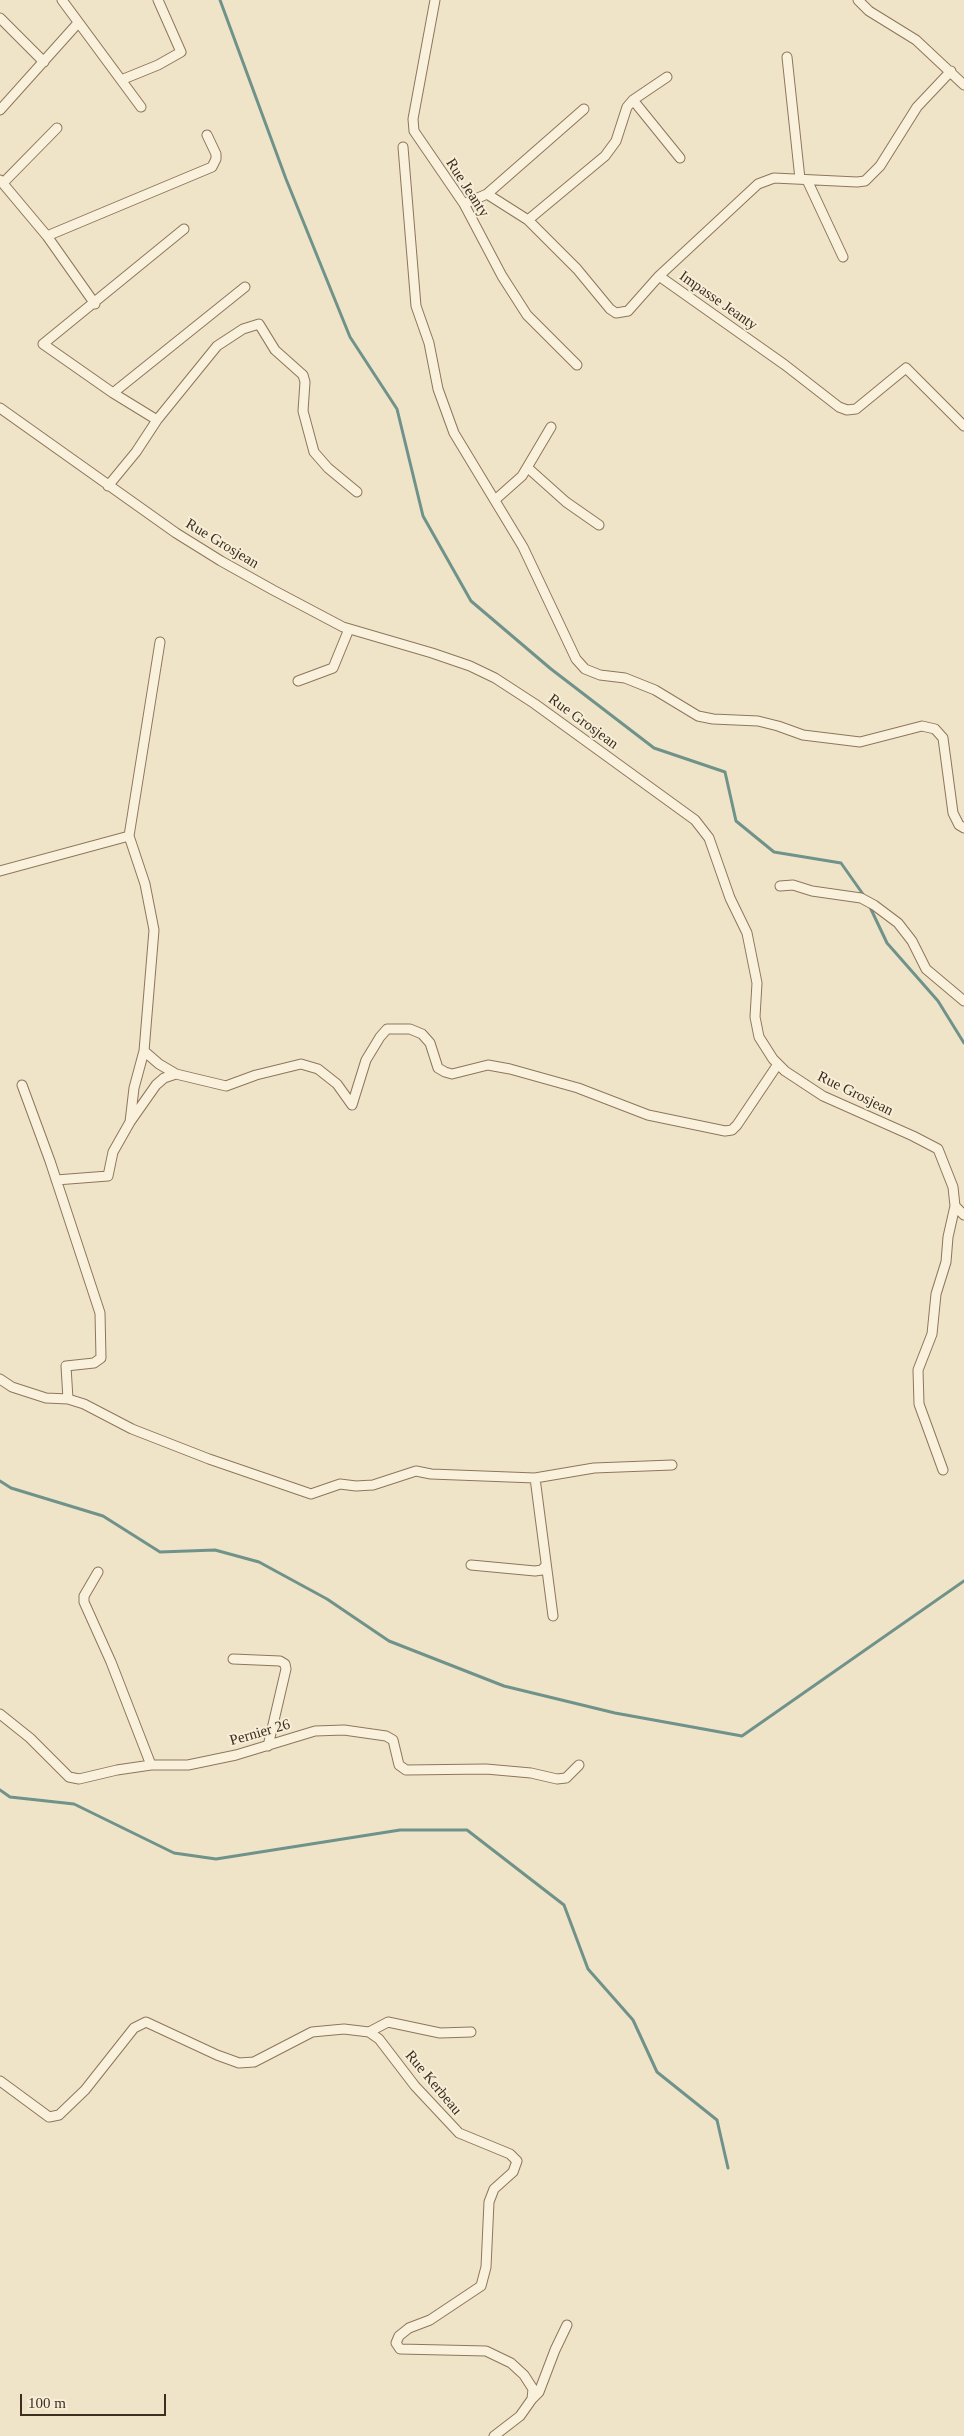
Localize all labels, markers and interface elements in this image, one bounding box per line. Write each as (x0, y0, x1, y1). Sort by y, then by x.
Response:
street label: Rue Jeanty (441, 155, 493, 221)
street label: Impasse Jeanty (675, 267, 761, 335)
street label: Rue Grosjean (182, 515, 262, 573)
street label: Rue Grosjean (545, 691, 621, 753)
street label: Rue Grosjean (814, 1068, 896, 1120)
street label: Pernier 26 (228, 1716, 292, 1750)
street label: Rue Kerbeau (401, 2047, 465, 2119)
scale bar (22, 2384, 169, 2416)
text: 100 m (28, 2395, 66, 2411)

